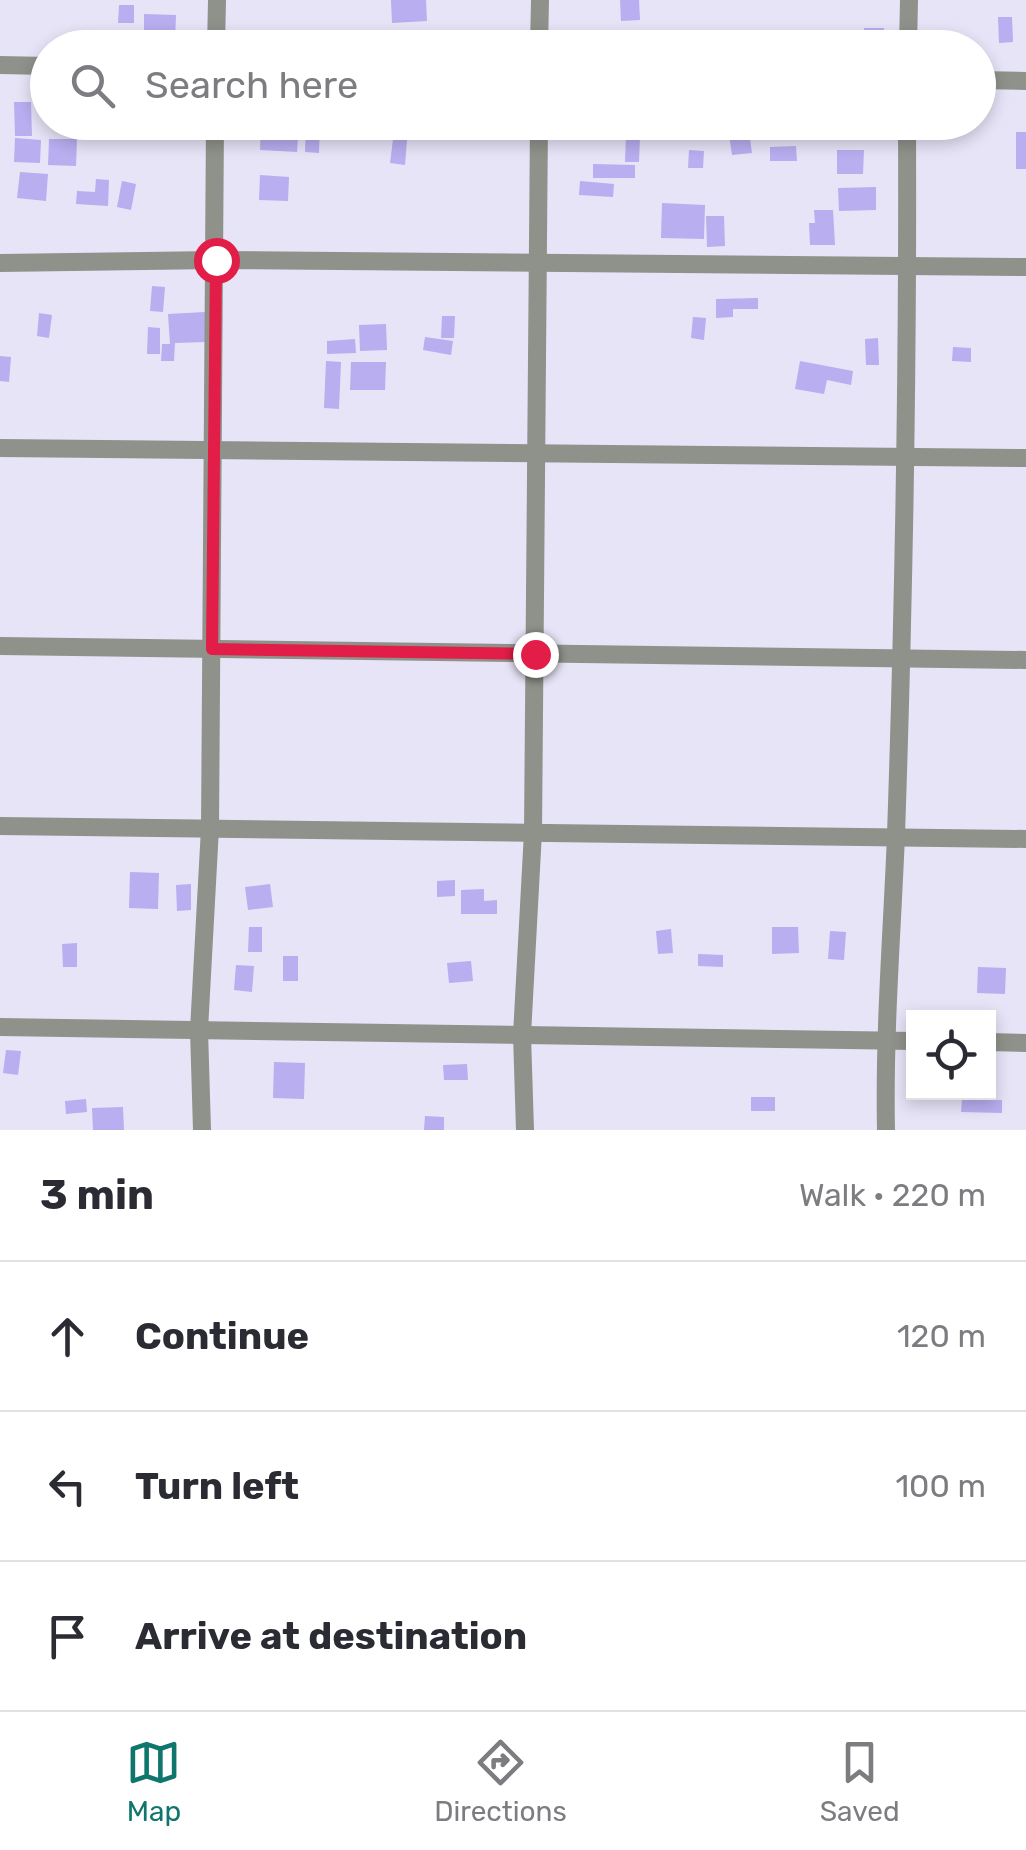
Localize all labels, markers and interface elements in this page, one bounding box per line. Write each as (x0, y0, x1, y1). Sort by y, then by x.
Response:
search box (30, 30, 996, 140)
icon: search (65, 58, 120, 113)
text: Search here (145, 62, 358, 108)
route start (194, 238, 240, 284)
route end (513, 632, 559, 678)
map controls (906, 1010, 996, 1100)
button: locate (906, 1010, 996, 1100)
text: 3 min (40, 1170, 154, 1220)
text: Walk · 220 m (799, 1176, 986, 1214)
icon: ahead (40, 1309, 95, 1364)
text: Continue (135, 1313, 309, 1359)
text: 120 m (897, 1317, 986, 1355)
icon: left (40, 1459, 95, 1514)
text: Turn left (135, 1463, 299, 1509)
text: 100 m (895, 1467, 986, 1505)
icon: arrive (40, 1609, 95, 1664)
text: Arrive at destination (135, 1613, 527, 1659)
tab: Map (126, 1735, 181, 1828)
tab: Directions (434, 1735, 567, 1828)
tab: Saved (820, 1735, 900, 1828)

